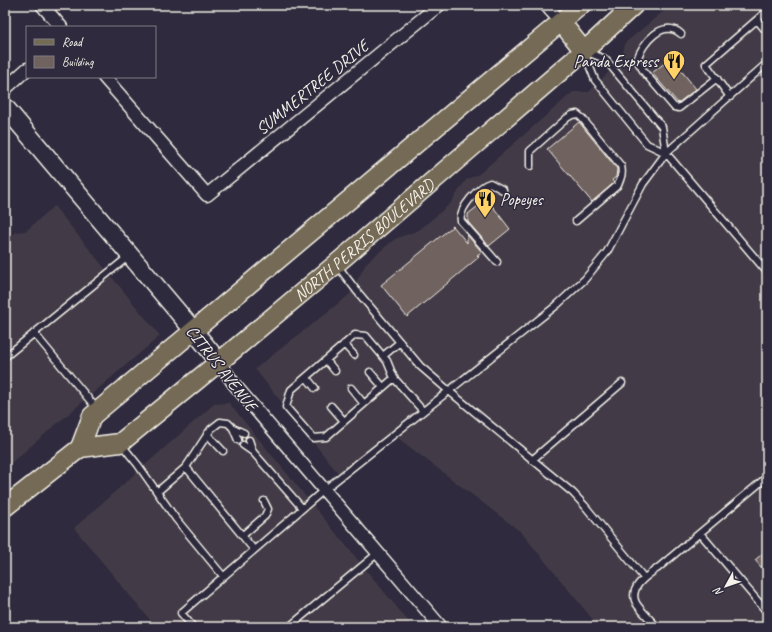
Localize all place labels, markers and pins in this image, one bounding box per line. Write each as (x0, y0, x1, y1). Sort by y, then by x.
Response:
restaurant icon: Panda Express (661, 48, 687, 81)
place label: Panda Express (574, 51, 660, 72)
restaurant icon: Popeyes (472, 186, 498, 219)
place label: Popeyes (500, 189, 545, 210)

